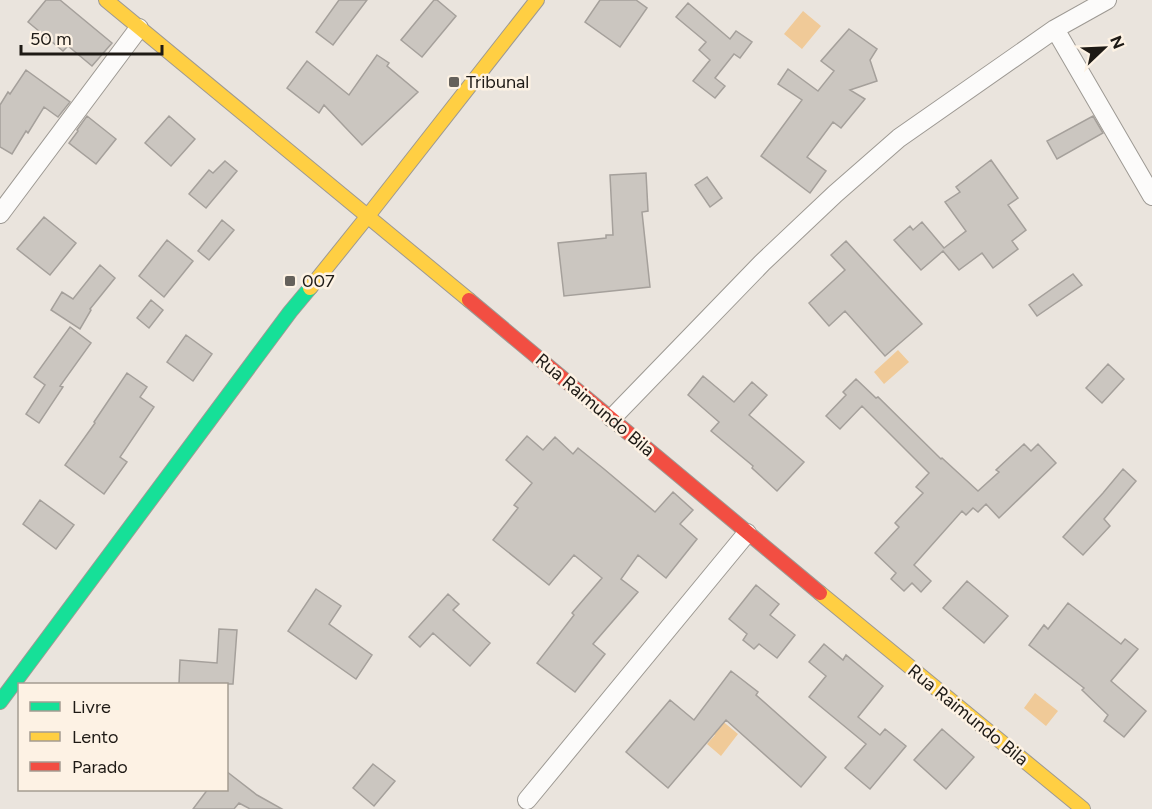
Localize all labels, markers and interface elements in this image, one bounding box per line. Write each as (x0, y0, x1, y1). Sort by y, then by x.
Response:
scale bar (21, 18, 162, 56)
north arrow (1074, 18, 1134, 78)
text: 50 m (30, 28, 72, 50)
text: N (1106, 33, 1129, 52)
place label: Tribunal (466, 71, 529, 93)
marker: Tribunal (447, 75, 461, 89)
place label: 007 (302, 270, 335, 292)
marker: 007 (283, 274, 297, 288)
street label: Rua Raimundo Bila (531, 349, 659, 461)
street label: Rua Raimundo Bila (903, 660, 1033, 770)
legend (18, 683, 228, 791)
text: Livre (72, 696, 111, 718)
text: Lento (72, 726, 118, 748)
text: Parado (72, 756, 128, 778)

